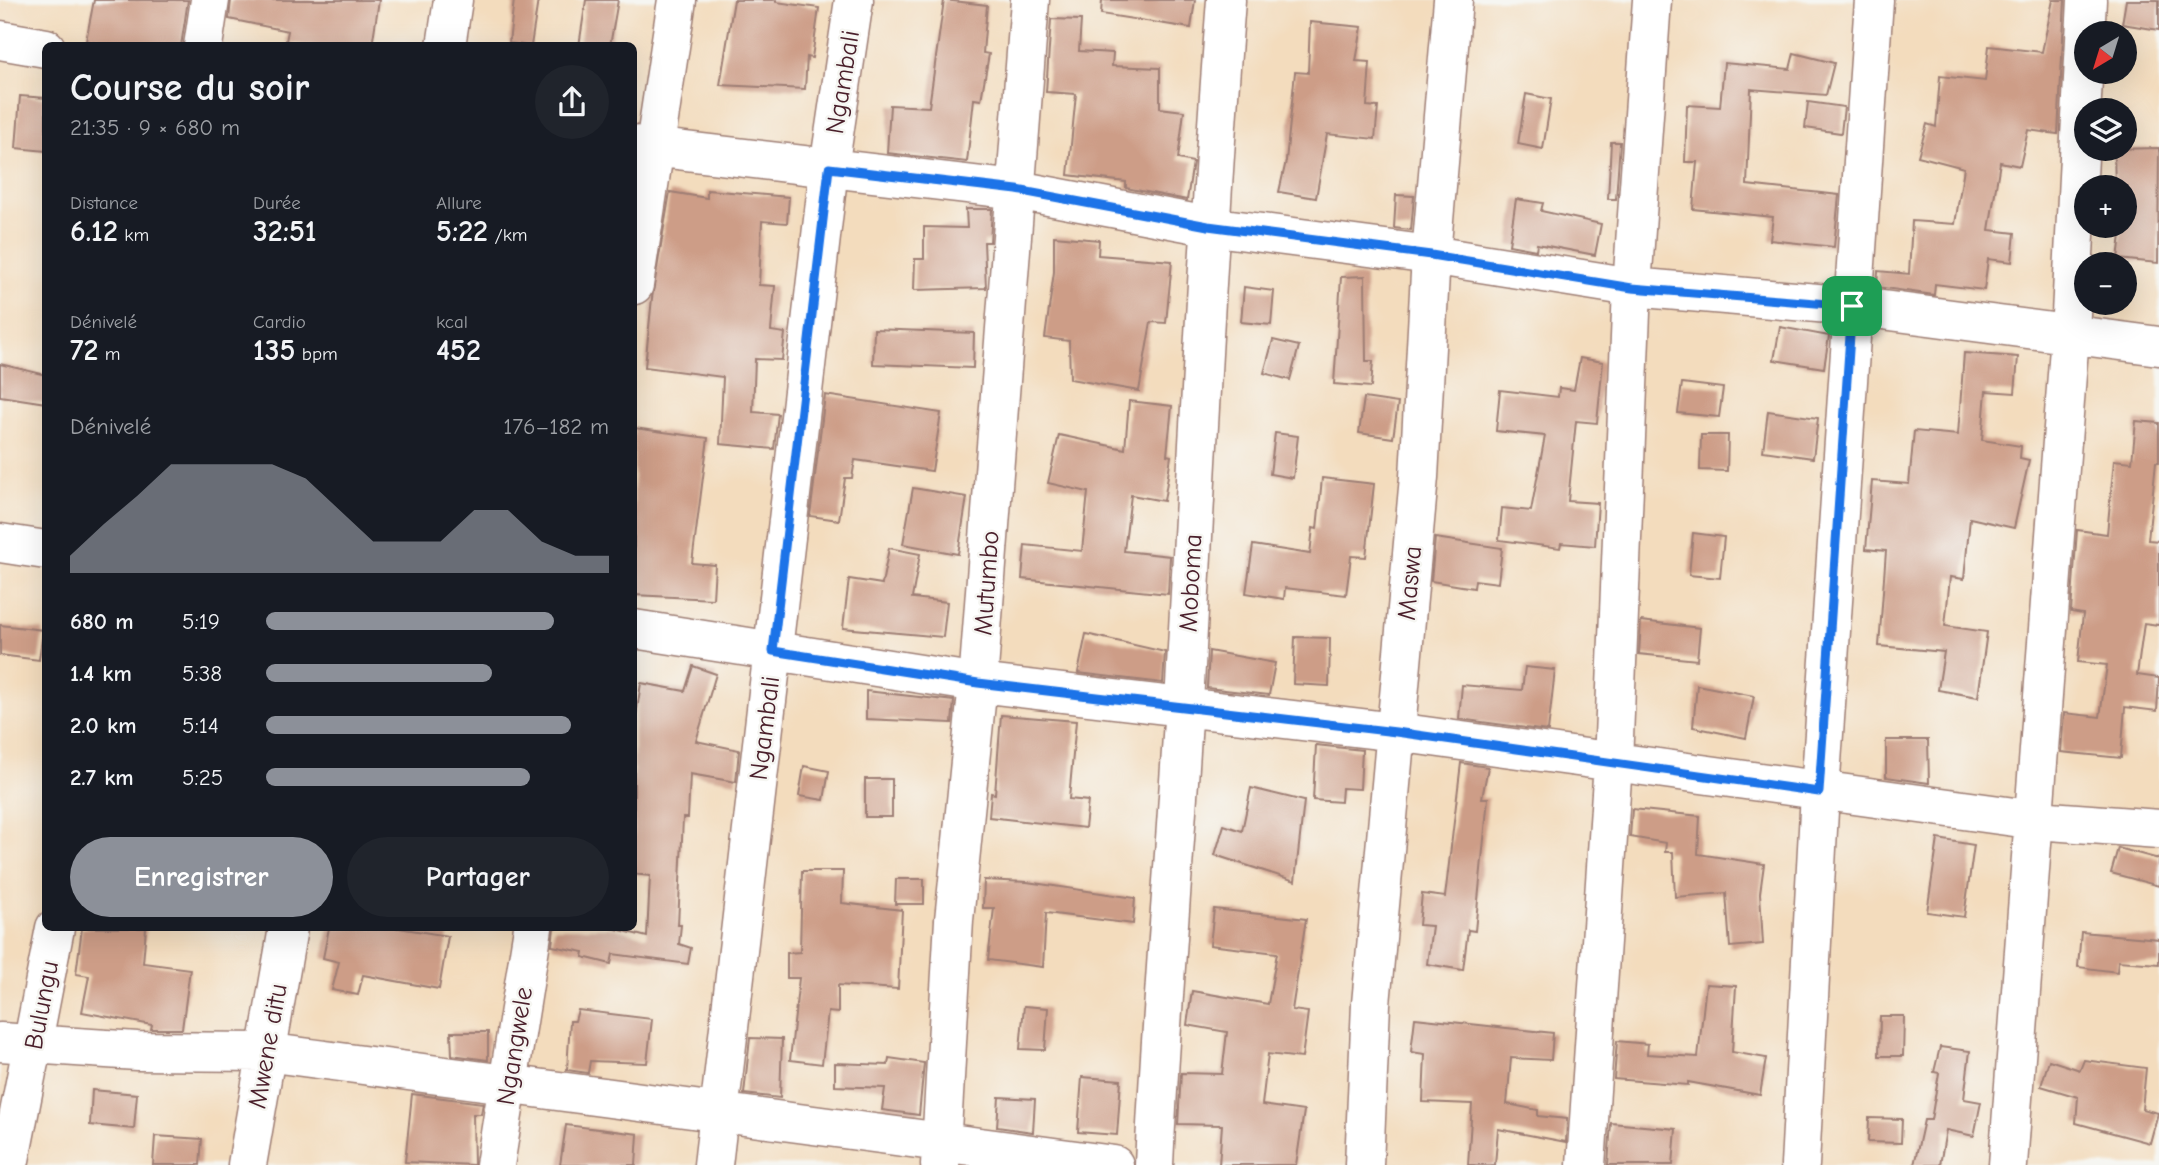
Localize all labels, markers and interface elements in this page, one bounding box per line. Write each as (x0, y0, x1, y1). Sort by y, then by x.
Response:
north arrow (2074, 21, 2137, 84)
map controls (2074, 21, 2137, 315)
street label: Ngambali (820, 28, 866, 136)
button: share (535, 65, 609, 139)
text: Course du soir (70, 66, 309, 110)
button: layers (2074, 98, 2137, 161)
text: 21:35 · 9 × 680 m (70, 114, 240, 141)
button: + (2074, 175, 2137, 238)
text: Distance (70, 192, 138, 214)
text: Durée (253, 192, 301, 214)
text: Allure (436, 192, 482, 214)
text: 6.12 (70, 214, 118, 249)
text: 32:51 (253, 214, 317, 249)
text: 5:22 (436, 214, 488, 249)
text: km (118, 224, 149, 246)
text: /km (488, 224, 528, 246)
button: − (2074, 252, 2137, 315)
pin (1822, 276, 1882, 336)
icon: arrive (1833, 287, 1871, 325)
text: Dénivelé (70, 311, 137, 333)
text: Cardio (253, 311, 306, 333)
text: kcal (436, 311, 468, 333)
text: 72 (70, 333, 98, 368)
text: 135 (253, 333, 296, 368)
text: 452 (436, 333, 481, 368)
text: m (98, 343, 121, 365)
text: bpm (296, 343, 338, 365)
text: Dénivelé (70, 413, 151, 440)
text: 176–182 m (503, 413, 609, 440)
street label: Mutumbo (968, 530, 1006, 636)
street label: Moboma (1173, 533, 1209, 633)
street label: Maswa (1392, 545, 1428, 622)
text: 680 m (70, 608, 133, 635)
text: 5:19 (182, 608, 220, 635)
text: 1.4 km (70, 660, 132, 687)
text: 5:38 (182, 660, 222, 687)
street label: Ngambali (744, 674, 786, 782)
text: 2.0 km (70, 712, 136, 739)
text: 5:14 (182, 712, 219, 739)
text: 2.7 km (70, 764, 134, 791)
text: 5:25 (182, 764, 223, 791)
button: Enregistrer (70, 837, 333, 917)
button: Partager (347, 837, 609, 917)
street label: Bulungu (19, 958, 65, 1052)
street label: Mwene ditu (242, 981, 294, 1111)
street label: Ngangwele (491, 985, 539, 1107)

